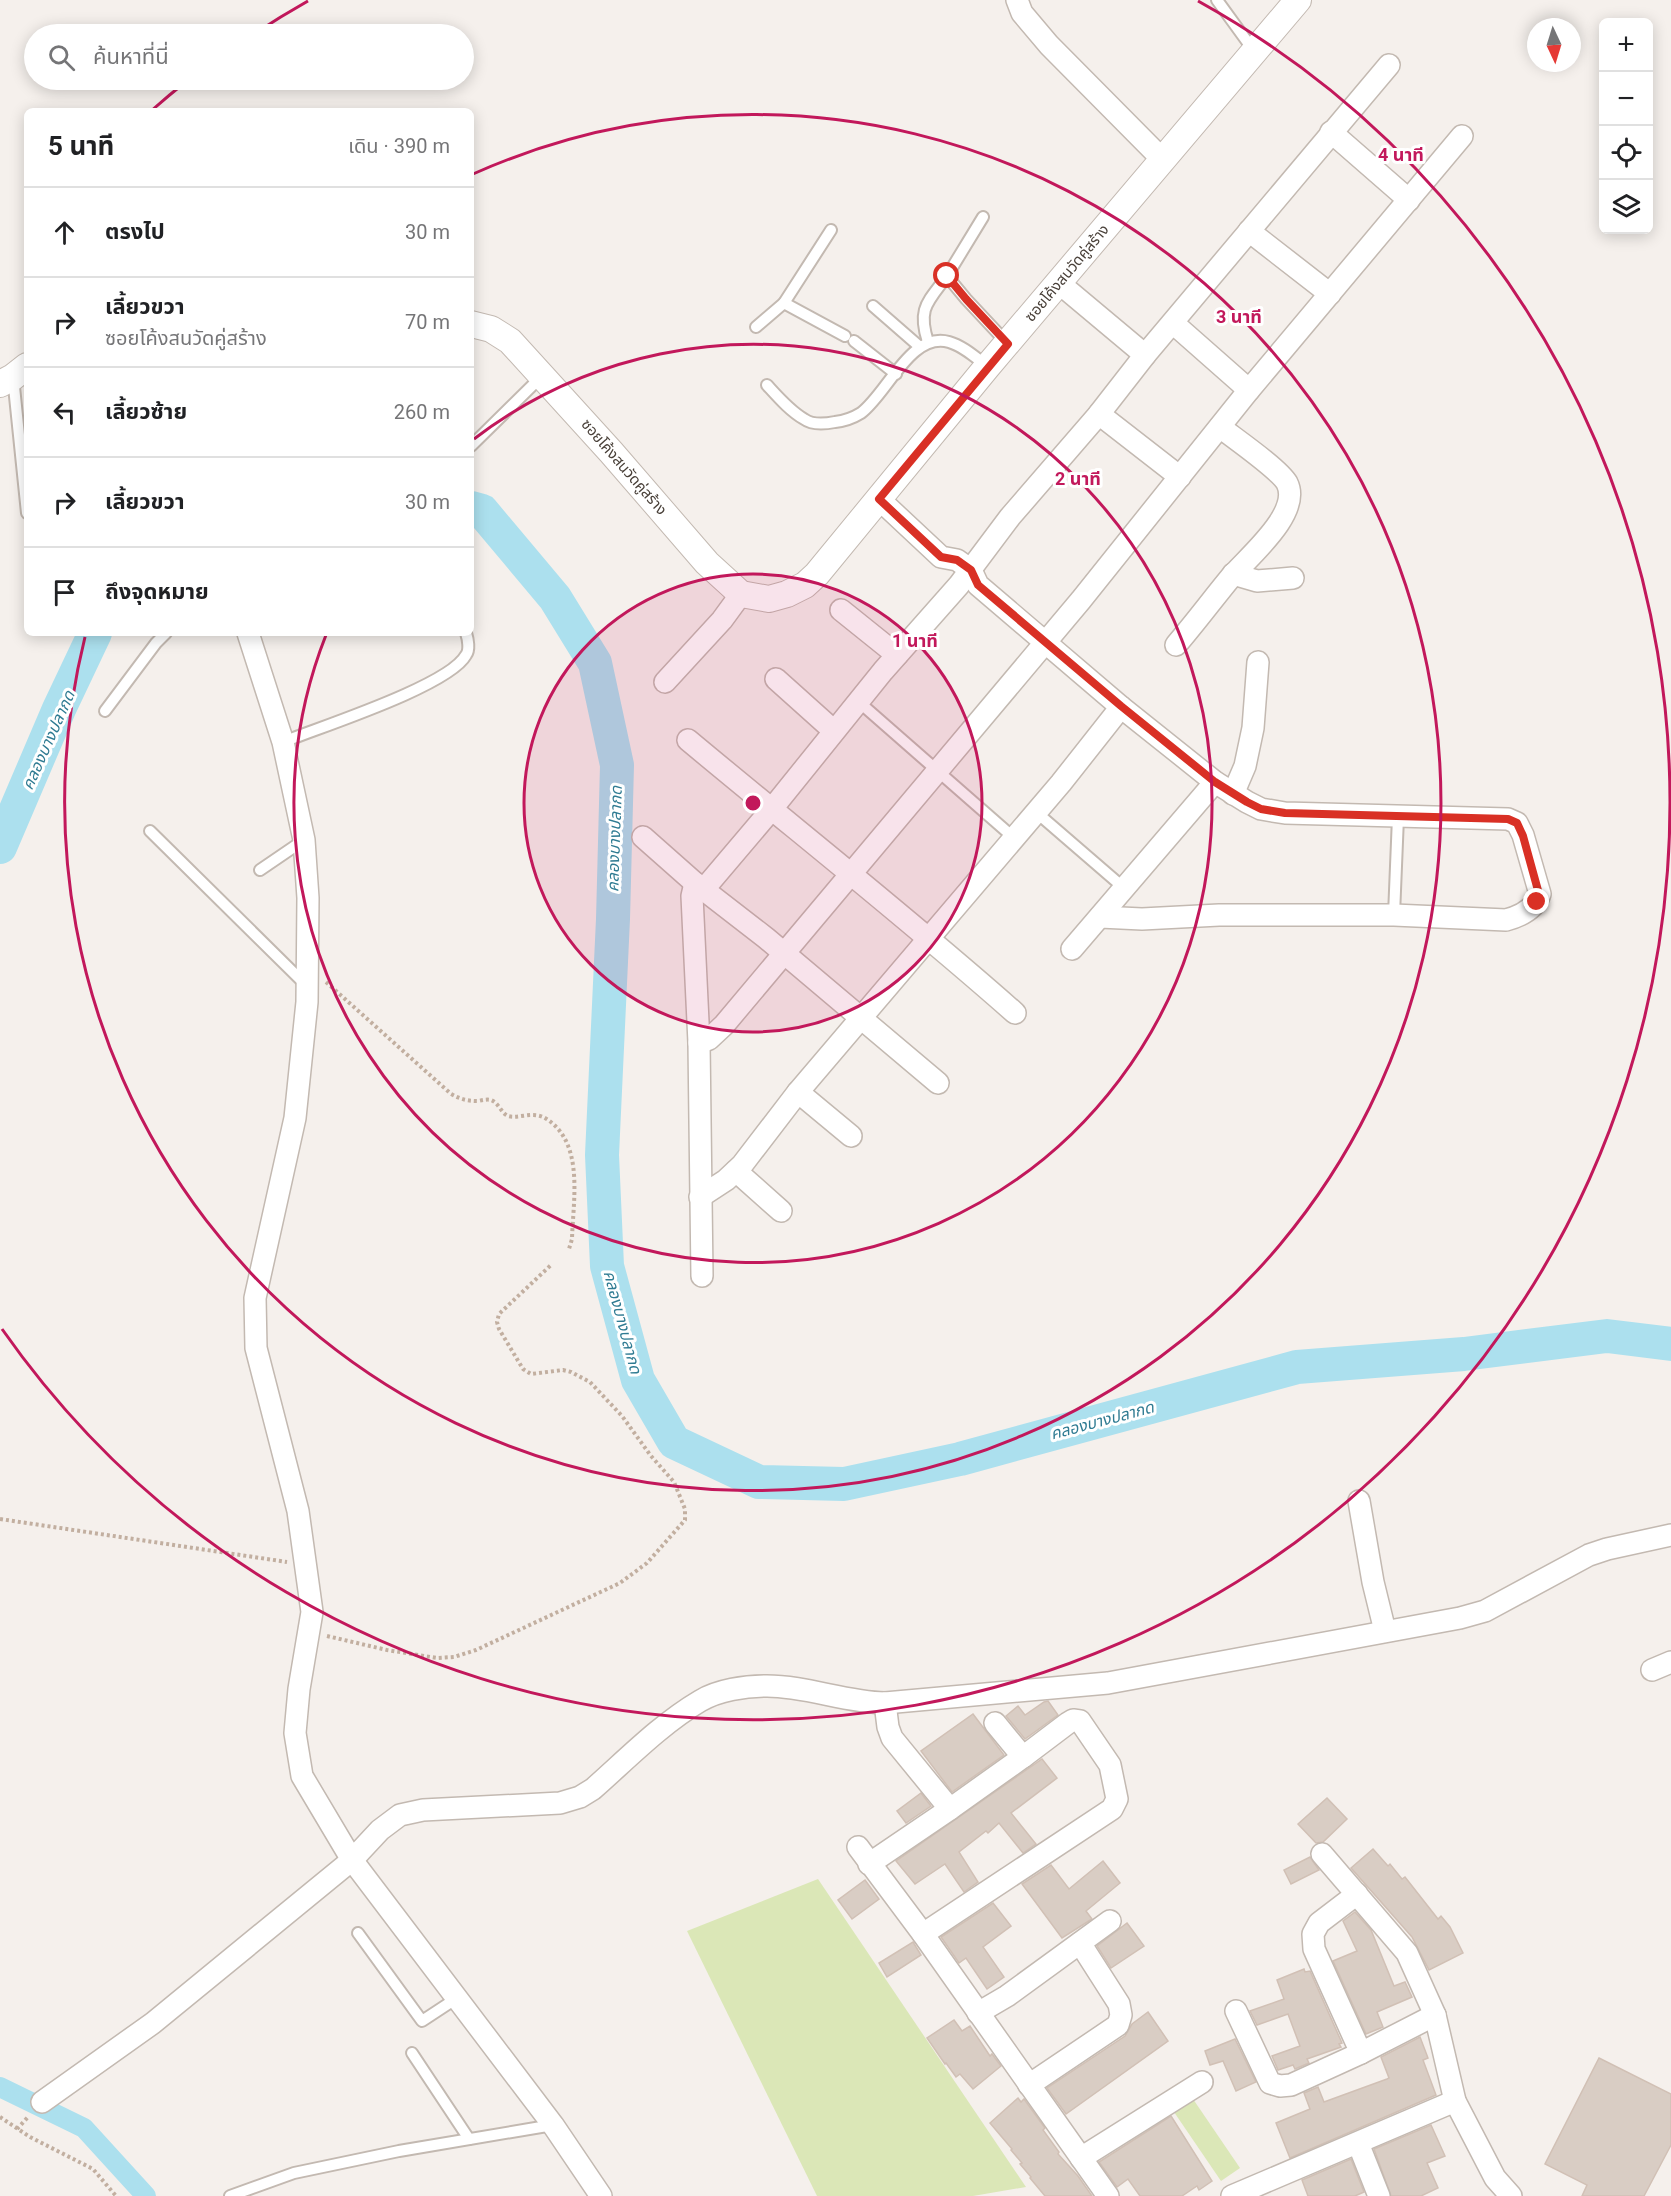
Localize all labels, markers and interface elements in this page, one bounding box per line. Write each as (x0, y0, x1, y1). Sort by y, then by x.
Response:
north arrow (1527, 18, 1581, 72)
map controls (1599, 18, 1653, 234)
button: + (1599, 18, 1653, 72)
search box (24, 24, 474, 90)
icon: search (45, 41, 78, 74)
text: ค้นหาที่นี่ (93, 44, 169, 69)
button: − (1599, 72, 1653, 126)
button: locate (1599, 126, 1653, 180)
text: 5 นาที (48, 131, 114, 161)
text: เดิน · 390 m (348, 134, 450, 158)
text: 4 นาที (1378, 144, 1424, 165)
button: layers (1599, 180, 1653, 234)
icon: ahead (48, 216, 81, 249)
text: ตรงไป (105, 219, 165, 244)
text: 30 m (405, 220, 450, 244)
street label: ซอยโค้งสนวัดคู่สร้าง (1021, 221, 1113, 325)
route start (933, 262, 959, 288)
text: เลี้ยวขวา (105, 294, 185, 319)
icon: right (48, 306, 81, 339)
text: 3 นาที (1216, 306, 1262, 327)
text: 70 m (405, 310, 450, 334)
text: ซอยโค้งสนวัดคู่สร้าง (105, 326, 267, 350)
icon: left (48, 396, 81, 429)
text: เลี้ยวซ้าย (105, 399, 187, 424)
text: 260 m (394, 400, 450, 424)
street label: ซอยโค้งสนวัดคู่สร้าง (577, 415, 671, 519)
text: 2 นาที (1055, 468, 1101, 489)
icon: right (48, 486, 81, 519)
text: เลี้ยวขวา (105, 489, 185, 514)
text: 30 m (405, 490, 450, 514)
icon: arrive (48, 576, 81, 609)
text: ถึงจุดหมาย (105, 579, 209, 604)
text: 1 นาที (892, 630, 938, 651)
water label: คลองบางปลากด (18, 687, 79, 793)
water label: คลองบางปลากด (603, 784, 626, 892)
centre of rings (743, 793, 763, 813)
route end (1523, 888, 1549, 914)
water label: คลองบางปลากด (600, 1268, 646, 1377)
water label: คลองบางปลากด (1048, 1397, 1157, 1443)

